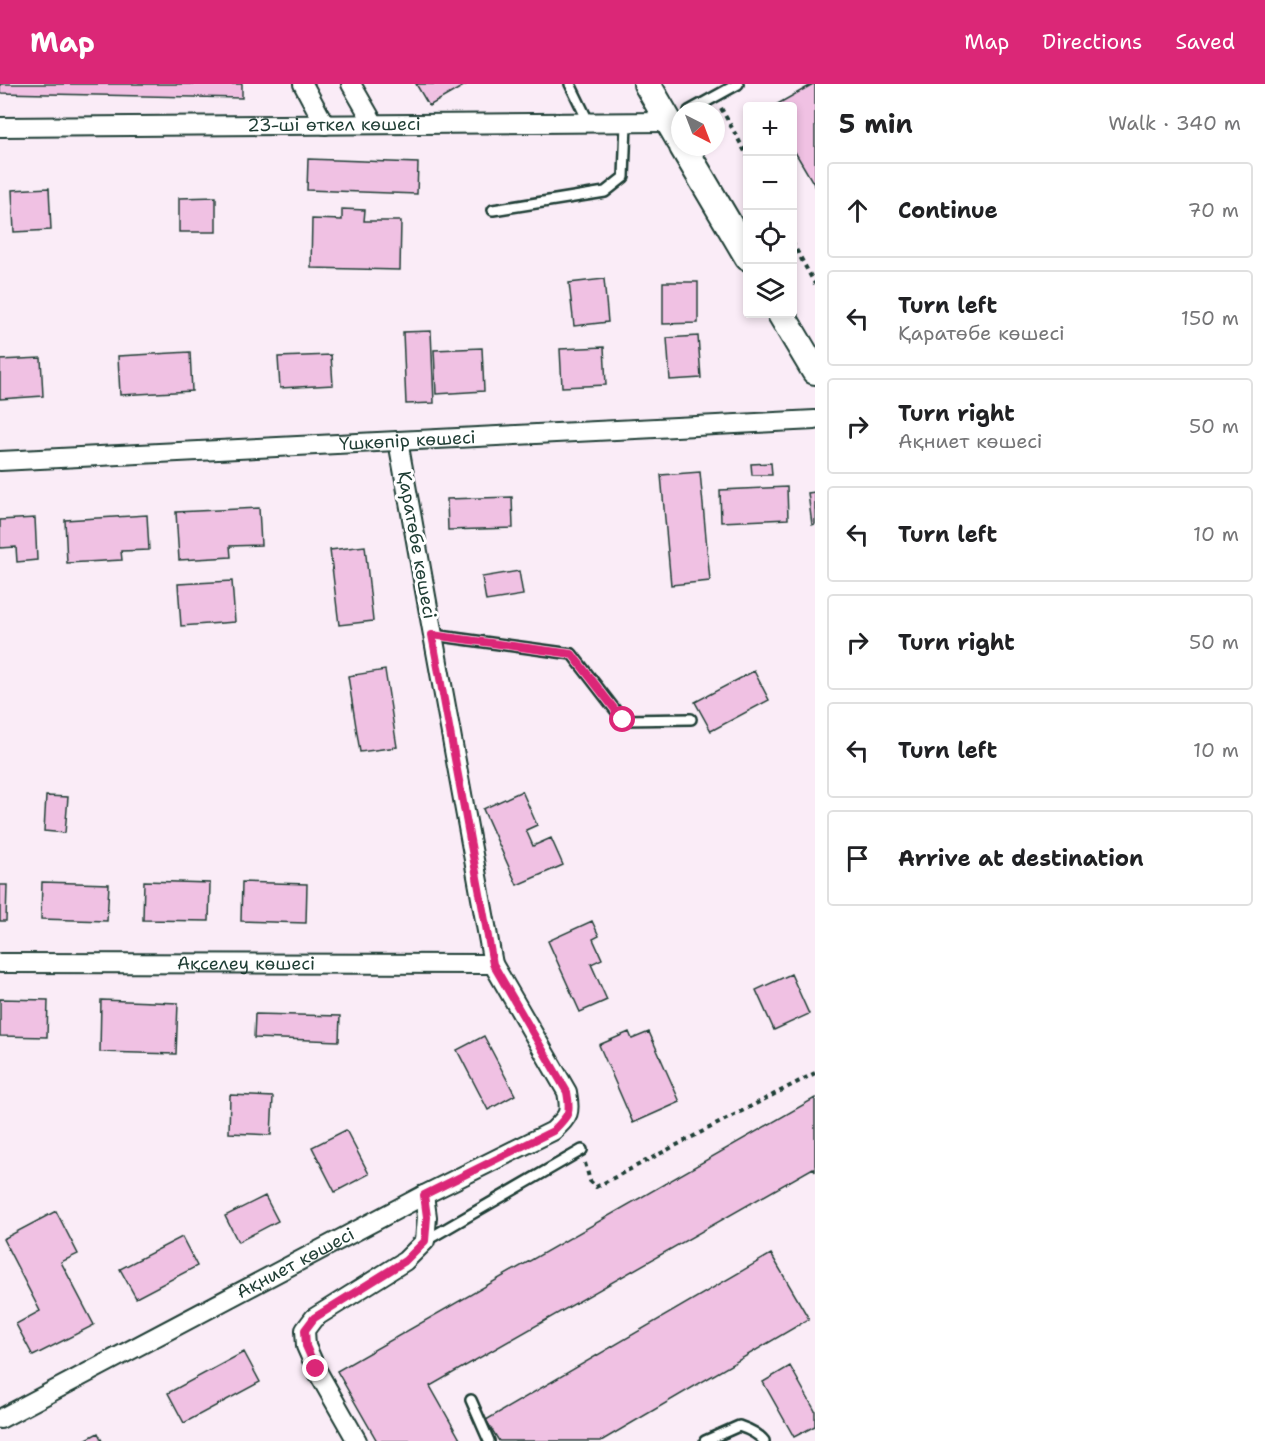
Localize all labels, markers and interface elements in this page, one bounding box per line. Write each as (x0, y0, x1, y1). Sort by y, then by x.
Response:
text: Map (30, 23, 95, 61)
text: Map (964, 28, 1009, 56)
text: Directions (1042, 28, 1142, 56)
text: Saved (1175, 28, 1235, 56)
north arrow (671, 102, 725, 156)
map controls (743, 102, 797, 318)
button: + (743, 102, 797, 156)
text: 5 min (839, 106, 913, 141)
text: Walk · 340 m (1108, 110, 1241, 136)
street label: 23-ші өткел көшесі (247, 112, 421, 137)
button: − (743, 156, 797, 210)
icon: ahead (841, 194, 874, 227)
text: Continue (898, 196, 998, 225)
text: 70 m (1187, 197, 1239, 223)
button: locate (743, 210, 797, 264)
button: layers (743, 264, 797, 318)
text: Turn left (898, 291, 997, 320)
icon: left (841, 302, 874, 335)
text: 150 m (1181, 305, 1239, 331)
text: Қаратөбе көшесі (898, 320, 1065, 346)
text: Turn right (898, 399, 1015, 428)
icon: right (841, 410, 874, 443)
text: 50 m (1189, 413, 1239, 439)
street label: Үшкөпір көшесі (339, 425, 476, 456)
text: Ақниет көшесі (898, 428, 1043, 454)
street label: Қаратөбе көшесі (392, 469, 442, 621)
icon: left (841, 518, 874, 551)
text: Turn left (898, 520, 997, 549)
text: 10 m (1193, 521, 1239, 547)
icon: right (841, 626, 874, 659)
text: Turn right (898, 628, 1015, 657)
text: 50 m (1189, 629, 1239, 655)
route start (609, 706, 635, 732)
icon: left (841, 734, 874, 767)
text: Turn left (898, 736, 997, 765)
text: 10 m (1193, 737, 1239, 763)
icon: arrive (841, 842, 874, 875)
text: Arrive at destination (898, 844, 1144, 873)
street label: Ақселеу көшесі (177, 951, 315, 976)
street label: Ақниет көшесі (232, 1222, 358, 1304)
route end (302, 1355, 328, 1381)

